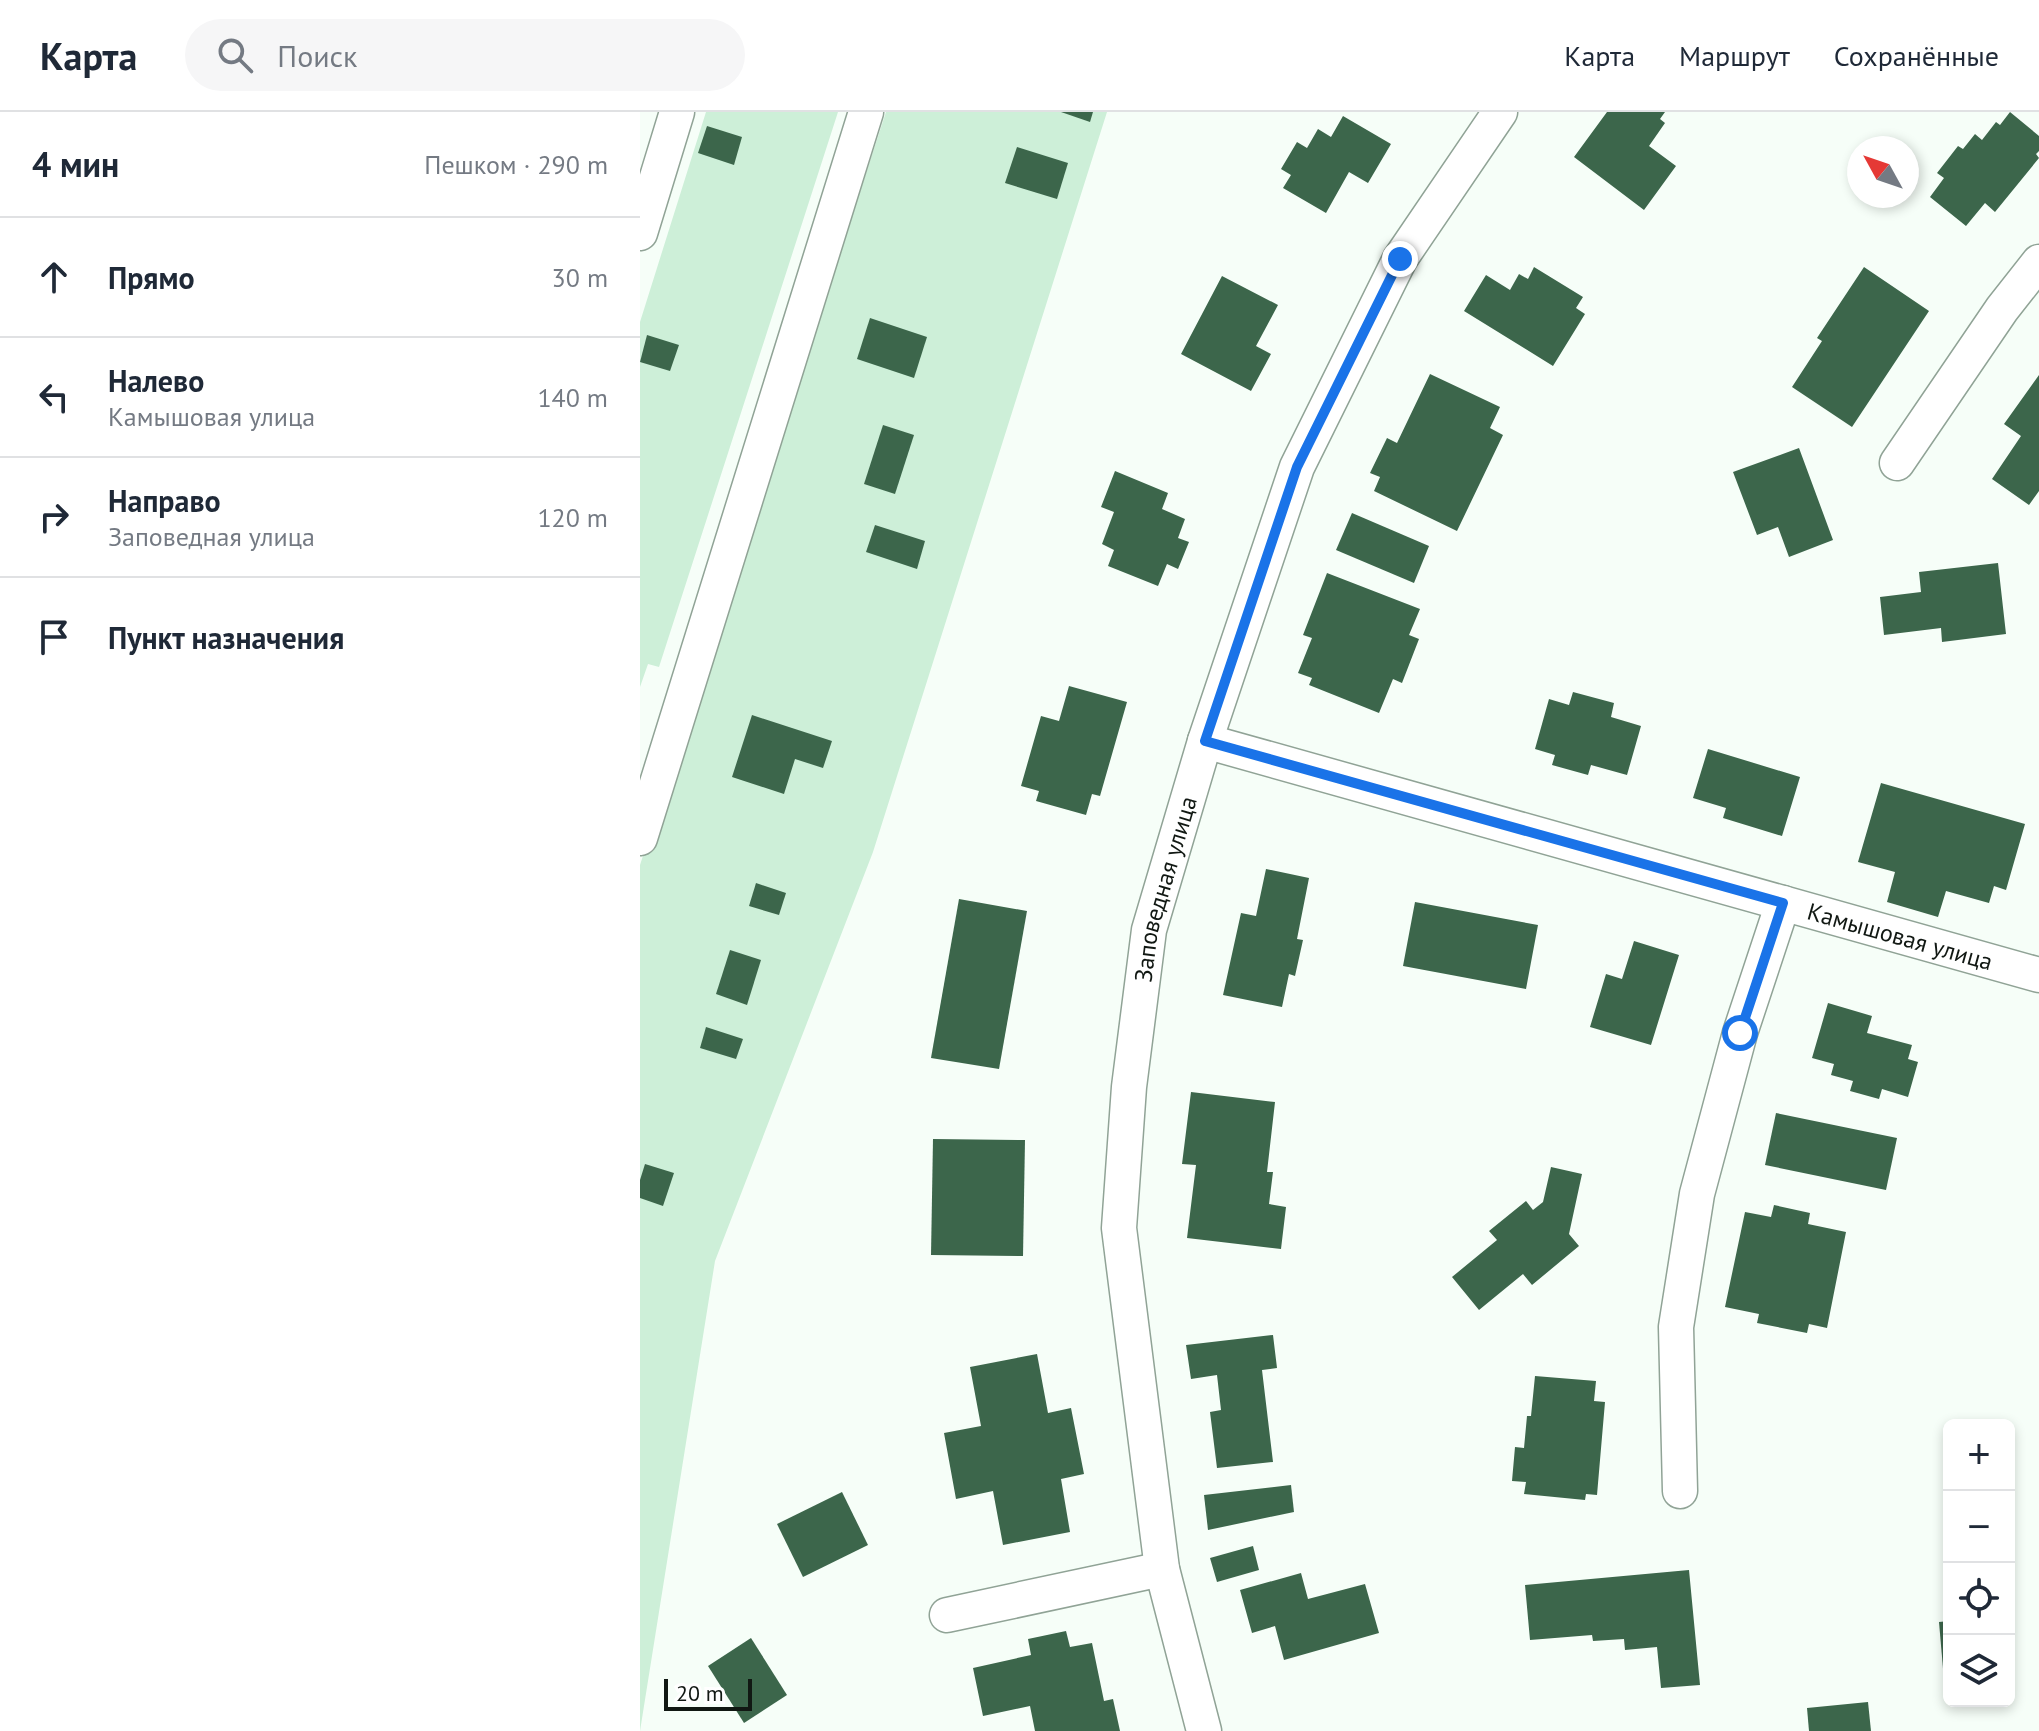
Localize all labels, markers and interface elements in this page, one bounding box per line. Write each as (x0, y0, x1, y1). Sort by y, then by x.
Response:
search box (185, 19, 745, 91)
text: Карта (40, 31, 137, 80)
icon: search (213, 33, 257, 77)
text: Поиск (277, 36, 357, 75)
text: Карта (1564, 37, 1635, 74)
text: Маршрут (1679, 37, 1790, 74)
text: Сохранённые (1834, 37, 1999, 74)
north arrow (1847, 136, 1919, 208)
text: 4 мин (32, 142, 119, 186)
text: Пешком · 290 m (424, 148, 608, 181)
route end (1382, 241, 1418, 277)
icon: ahead (32, 255, 76, 299)
text: Прямо (108, 258, 195, 297)
text: 30 m (552, 261, 608, 294)
text: Налево (108, 361, 204, 400)
icon: left (32, 375, 76, 419)
text: 140 m (537, 381, 608, 414)
text: Камышовая улица (108, 400, 315, 433)
text: Направо (108, 481, 221, 520)
icon: right (32, 495, 76, 539)
text: 120 m (537, 501, 608, 534)
text: Заповедная улица (108, 520, 315, 553)
icon: arrive (32, 615, 76, 659)
text: Пункт назначения (108, 618, 344, 657)
street label: Заповедная улица (1127, 792, 1203, 984)
street label: Камышовая улица (1804, 895, 1996, 977)
route start (1722, 1015, 1758, 1051)
map controls (1943, 1419, 2015, 1707)
button: + (1943, 1419, 2015, 1491)
button: − (1943, 1491, 2015, 1563)
button: locate (1943, 1563, 2015, 1635)
button: layers (1943, 1635, 2015, 1707)
scale bar (664, 1675, 752, 1711)
text: 20 m (676, 1679, 724, 1707)

